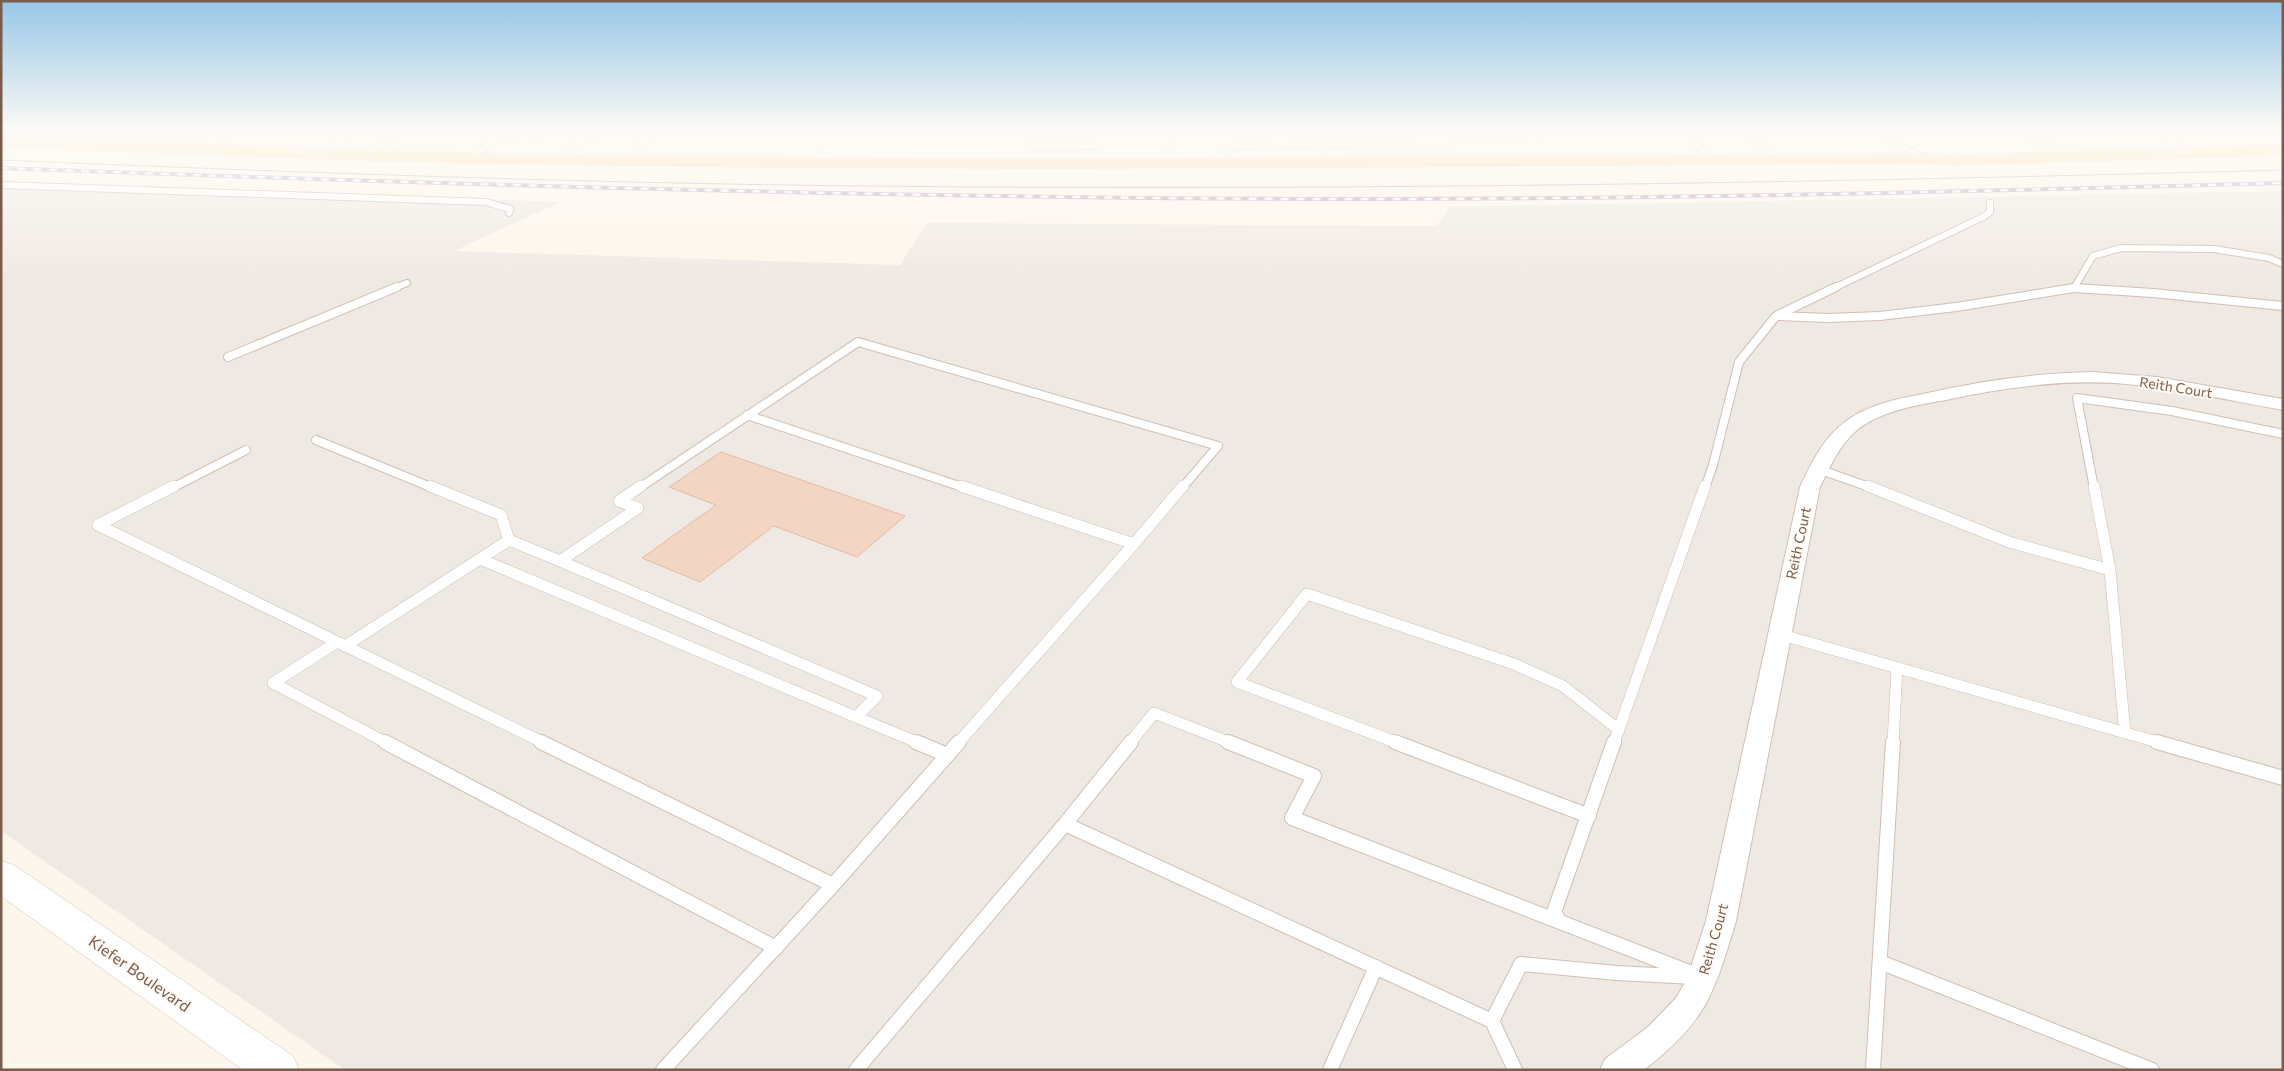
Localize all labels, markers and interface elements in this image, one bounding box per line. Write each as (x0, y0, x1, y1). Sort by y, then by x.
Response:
street label: Reith Court (2138, 373, 2214, 401)
street label: Reith Court (1782, 505, 1814, 581)
street label: Reith Court (1695, 901, 1731, 977)
street label: Kiefer Boulevard (85, 931, 195, 1015)

